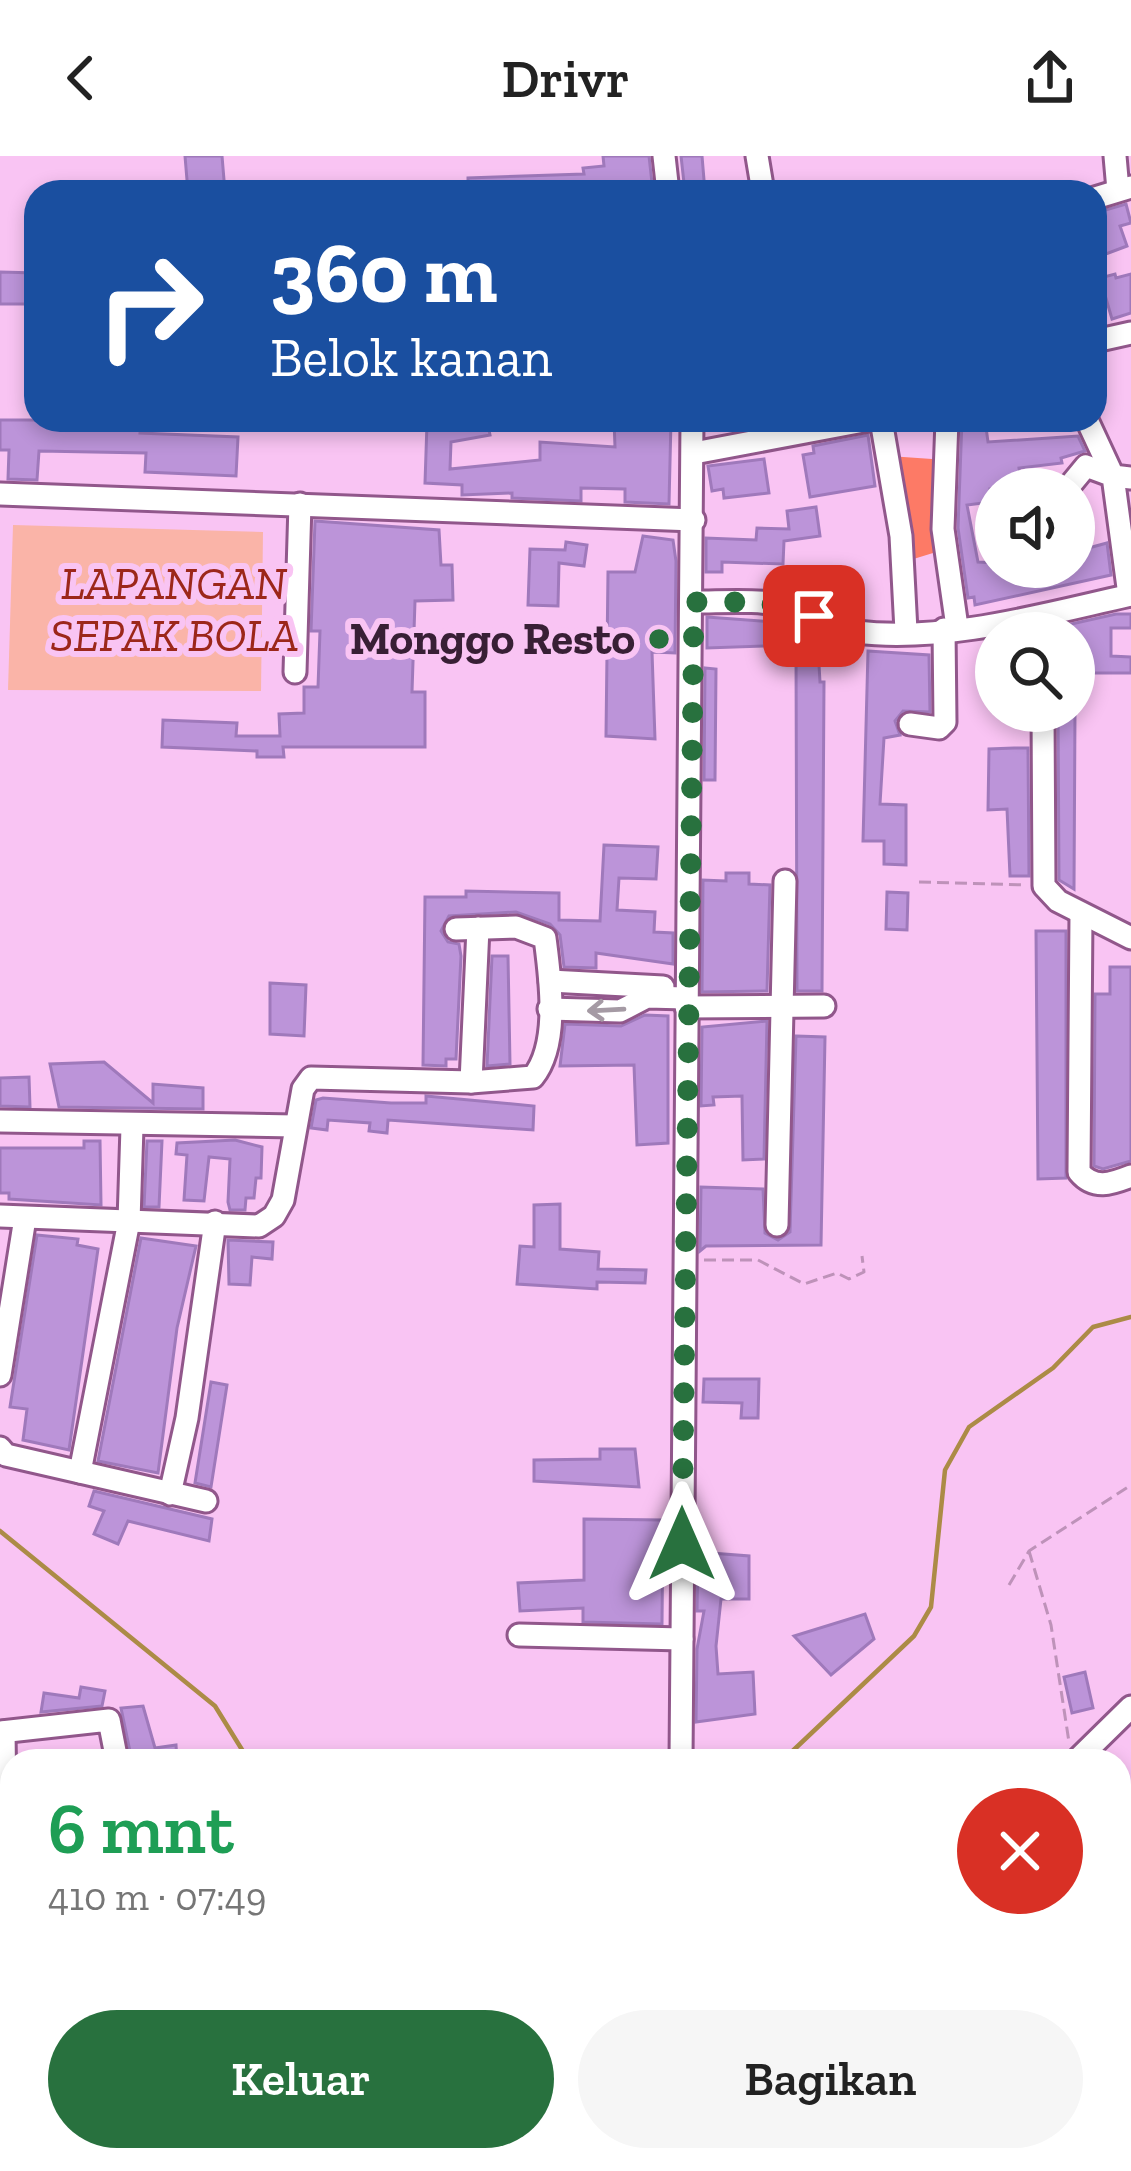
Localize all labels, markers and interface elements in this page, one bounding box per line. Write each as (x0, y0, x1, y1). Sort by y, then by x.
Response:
icon: back (48, 45, 114, 111)
icon: share (1017, 45, 1083, 111)
text: Drivr (502, 46, 629, 111)
text: 360 m (270, 223, 497, 324)
icon: right (72, 228, 228, 384)
text: Belok kanan (270, 325, 553, 390)
map controls (975, 468, 1095, 732)
button: sound (975, 468, 1095, 588)
park label: LAPANGAN SEPAK BOLA (50, 557, 298, 663)
pin (763, 565, 865, 667)
icon: arrive (781, 583, 847, 649)
place label: Monggo Resto (350, 612, 635, 666)
button: search (975, 612, 1095, 732)
marker: Monggo Resto (646, 626, 672, 652)
one-way arrow (587, 999, 626, 1022)
position arrow (619, 1481, 745, 1607)
text: 6 mnt (48, 1785, 234, 1871)
button: close (957, 1788, 1083, 1914)
text: 410 m · 07:49 (48, 1873, 267, 1920)
button: Keluar (48, 2010, 554, 2148)
button: Bagikan (578, 2010, 1083, 2148)

